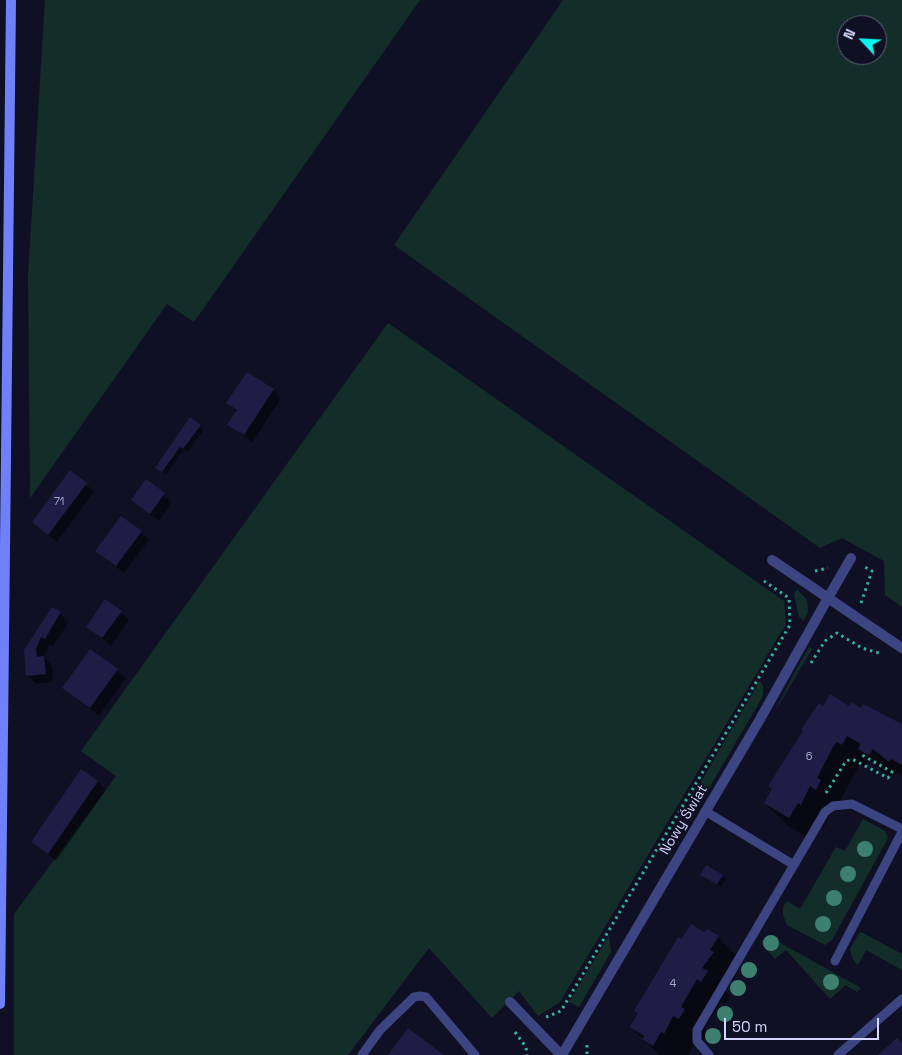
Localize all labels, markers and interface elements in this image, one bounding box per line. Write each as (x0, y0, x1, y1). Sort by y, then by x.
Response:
north arrow (837, 15, 887, 65)
text: N (839, 26, 859, 42)
house number: 71 (54, 495, 64, 509)
house number: 6 (806, 750, 812, 764)
street label: Nowy Świat (657, 782, 711, 858)
house number: 4 (670, 977, 676, 991)
scale bar (727, 1008, 882, 1040)
text: 50 m (732, 1017, 767, 1036)

